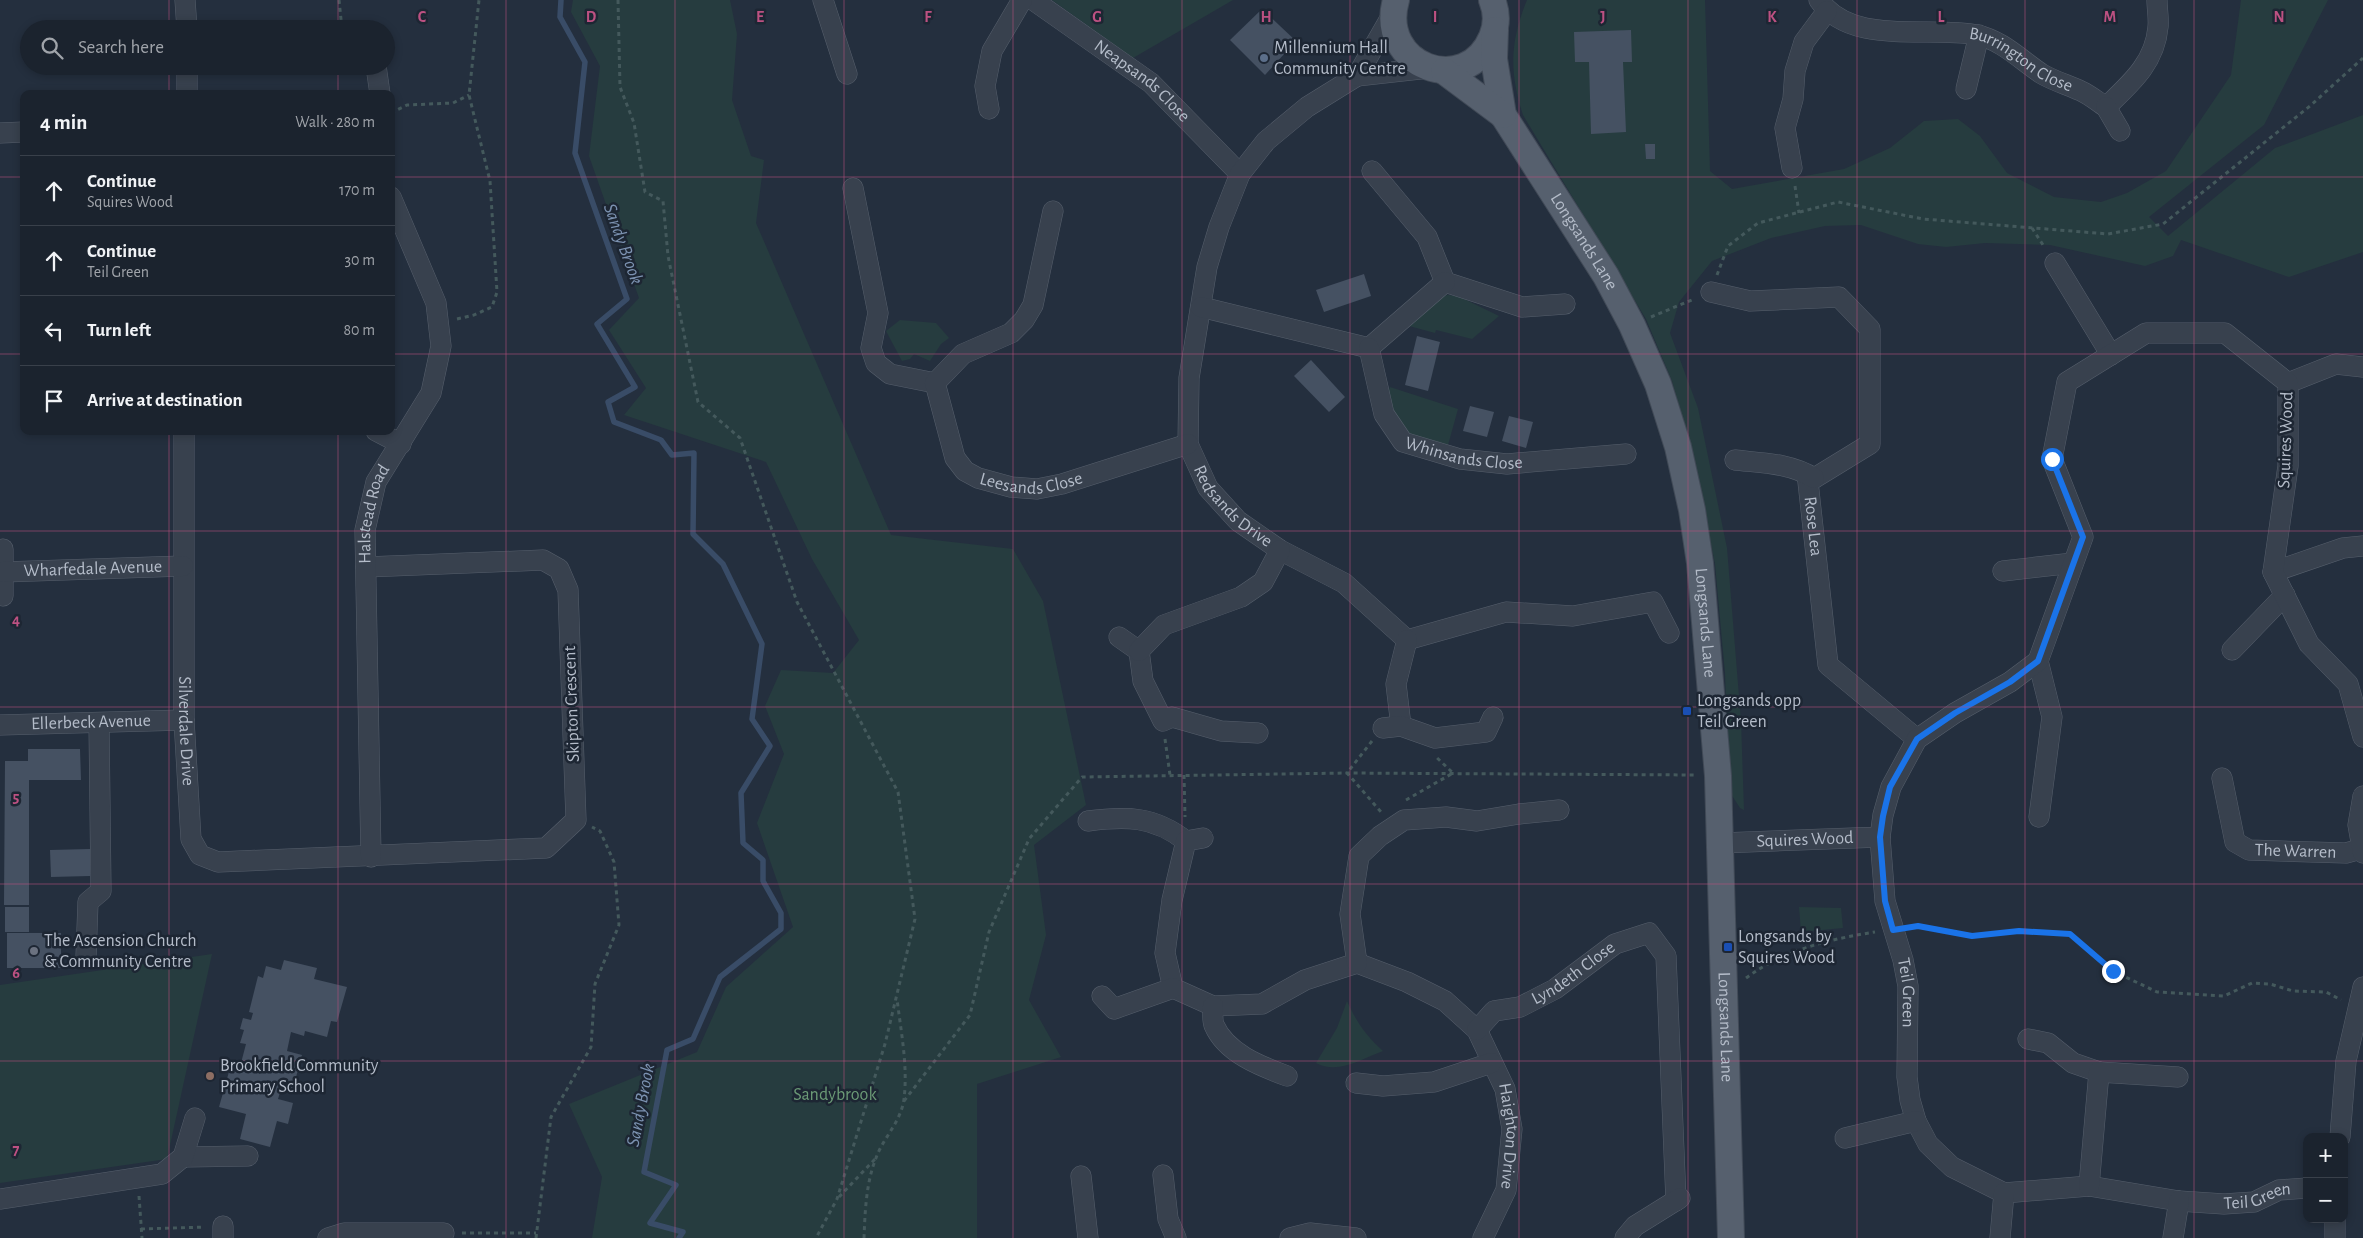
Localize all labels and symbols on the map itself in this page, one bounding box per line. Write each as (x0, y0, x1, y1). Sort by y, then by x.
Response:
text: C (418, 9, 427, 25)
text: D (586, 9, 597, 25)
text: E (756, 9, 764, 25)
text: F (924, 9, 932, 25)
text: G (1092, 9, 1102, 25)
text: H (1260, 9, 1272, 25)
text: I (1433, 9, 1437, 25)
text: J (1600, 9, 1606, 25)
text: K (1767, 9, 1777, 25)
text: L (1938, 9, 1945, 25)
text: M (2104, 9, 2116, 25)
text: N (2273, 9, 2285, 25)
street label: Burrington Close (1968, 25, 2075, 95)
street label: Neapsands Close (1091, 37, 1193, 126)
place label: Millennium Hall Community Centre (1274, 39, 1406, 78)
marker: Millennium Hall Community Centre (1258, 52, 1270, 64)
street label: Longsands Lane (1547, 190, 1621, 293)
water label: Sandy Brook (600, 201, 646, 287)
street label: Squires Wood (2275, 391, 2297, 489)
street label: Whinsands Close (1403, 434, 1523, 473)
route start (2041, 448, 2064, 471)
street label: Halstead Road (356, 462, 393, 564)
street label: Redsands Drive (1190, 463, 1275, 551)
street label: Leesands Close (978, 469, 1085, 498)
street label: Rose Lea (1801, 496, 1825, 557)
street label: Wharfedale Avenue (23, 558, 163, 580)
street label: Longsands Lane (1691, 567, 1719, 678)
text: 4 (12, 612, 20, 628)
street label: Skipton Crescent (561, 645, 583, 763)
street label: Silverdale Drive (175, 676, 197, 786)
place label: Longsands opp Teil Green (1697, 692, 1801, 731)
marker: Longsands opp Teil Green (1681, 705, 1693, 717)
street label: Ellerbeck Avenue (31, 712, 151, 733)
text: 5 (13, 789, 20, 805)
street label: Squires Wood (1756, 829, 1854, 851)
street label: The Warren (2254, 841, 2337, 862)
place label: Longsands by Squires Wood (1738, 928, 1835, 967)
place label: The Ascension Church & Community Centre (44, 932, 197, 971)
street label: Lyndeth Close (1529, 938, 1618, 1008)
marker: Longsands by Squires Wood (1722, 941, 1734, 953)
marker: The Ascension Church & Community Centre (28, 945, 40, 957)
street label: Teil Green (1894, 956, 1917, 1028)
route end (2102, 960, 2125, 983)
text: 6 (12, 965, 20, 981)
street label: Longsands Lane (1715, 972, 1736, 1082)
place label: Brookfield Community Primary School (220, 1057, 379, 1096)
water label: Sandy Brook (624, 1062, 658, 1148)
marker: Brookfield Community Primary School (204, 1070, 216, 1082)
street label: Haighton Drive (1495, 1082, 1521, 1190)
park label: Sandybrook (793, 1086, 877, 1104)
text: 7 (13, 1142, 20, 1158)
street label: Teil Green (2223, 1180, 2291, 1213)

